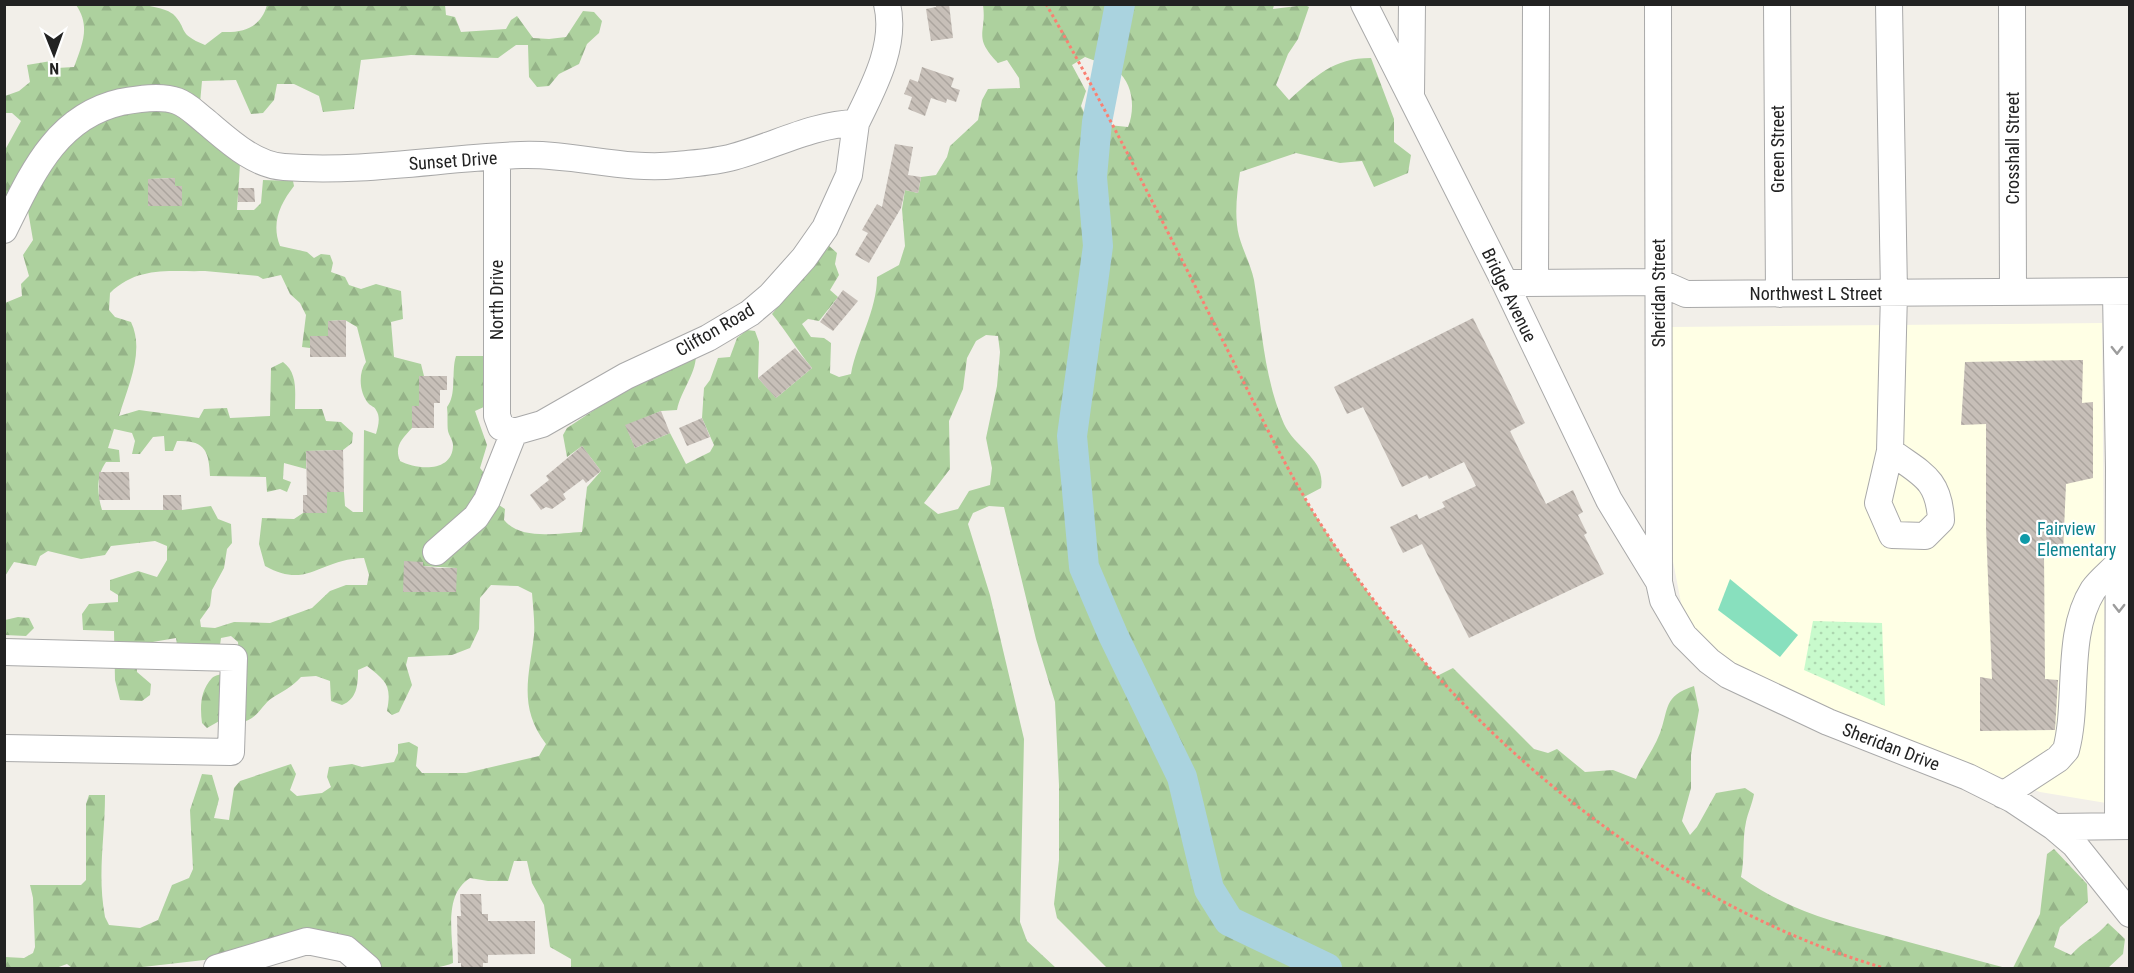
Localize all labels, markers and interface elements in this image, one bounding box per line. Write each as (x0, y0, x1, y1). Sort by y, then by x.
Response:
north arrow (24, 24, 84, 84)
text: N (49, 59, 59, 78)
street label: Crosshall Street (2002, 92, 2023, 204)
street label: Green Street (1767, 105, 1788, 193)
street label: Sunset Drive (408, 147, 498, 174)
street label: Sheridan Street (1648, 239, 1669, 347)
street label: Bridge Avenue (1478, 245, 1541, 345)
street label: North Drive (486, 260, 507, 340)
street label: Northwest L Street (1750, 283, 1882, 304)
street label: Clifton Road (672, 299, 758, 360)
one-way arrow (2111, 346, 2124, 355)
place label: Fairview Elementary (2037, 518, 2117, 560)
marker: Fairview Elementary (2018, 532, 2032, 546)
one-way arrow (2113, 603, 2125, 612)
street label: Sheridan Drive (1840, 718, 1943, 775)

